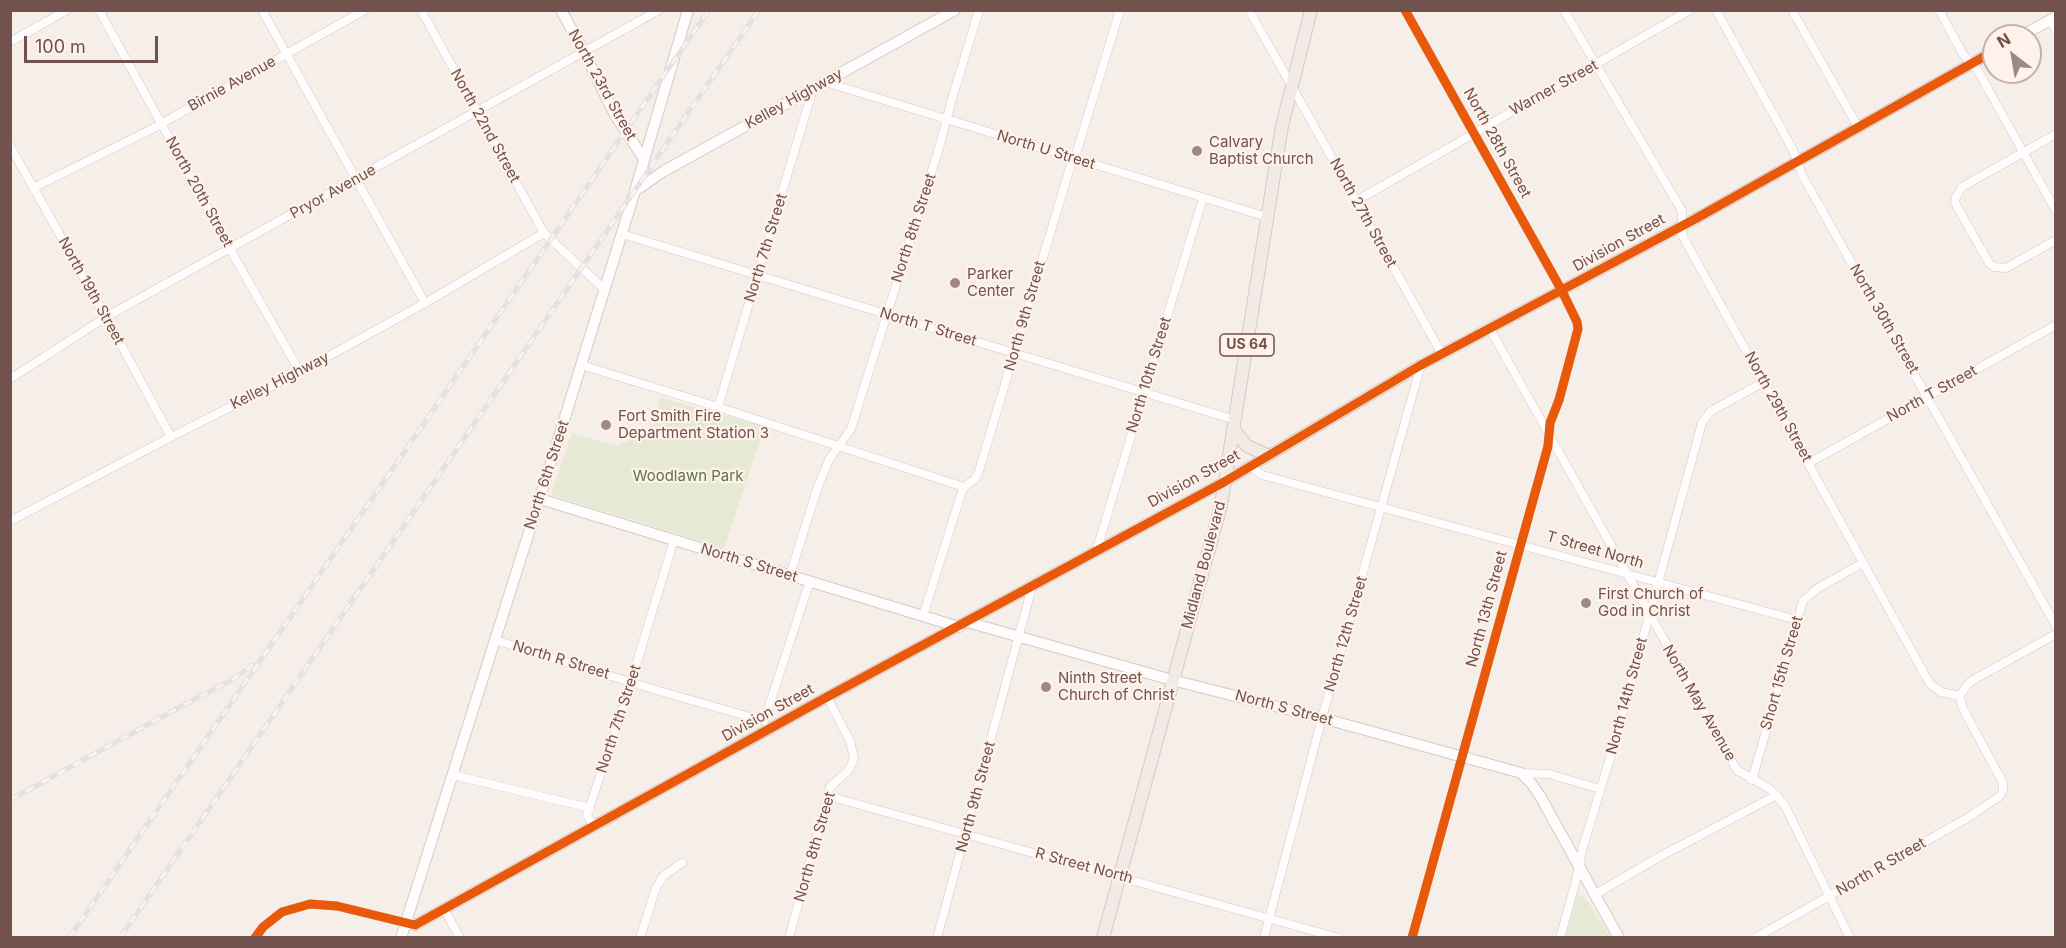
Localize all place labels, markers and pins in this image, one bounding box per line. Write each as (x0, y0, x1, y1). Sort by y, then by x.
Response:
place label: Calvary Baptist Church (1209, 133, 1314, 168)
marker: Calvary Baptist Church (1190, 144, 1204, 158)
place label: Parker Center (967, 265, 1015, 300)
marker: Parker Center (948, 276, 962, 290)
place label: Fort Smith Fire Department Station 3 (618, 407, 769, 442)
marker: Fort Smith Fire Department Station 3 (599, 418, 613, 432)
place label: First Church of God in Christ (1598, 585, 1703, 620)
marker: First Church of God in Christ (1579, 596, 1593, 610)
place label: Ninth Street Church of Christ (1058, 669, 1175, 704)
marker: Ninth Street Church of Christ (1039, 680, 1053, 694)

